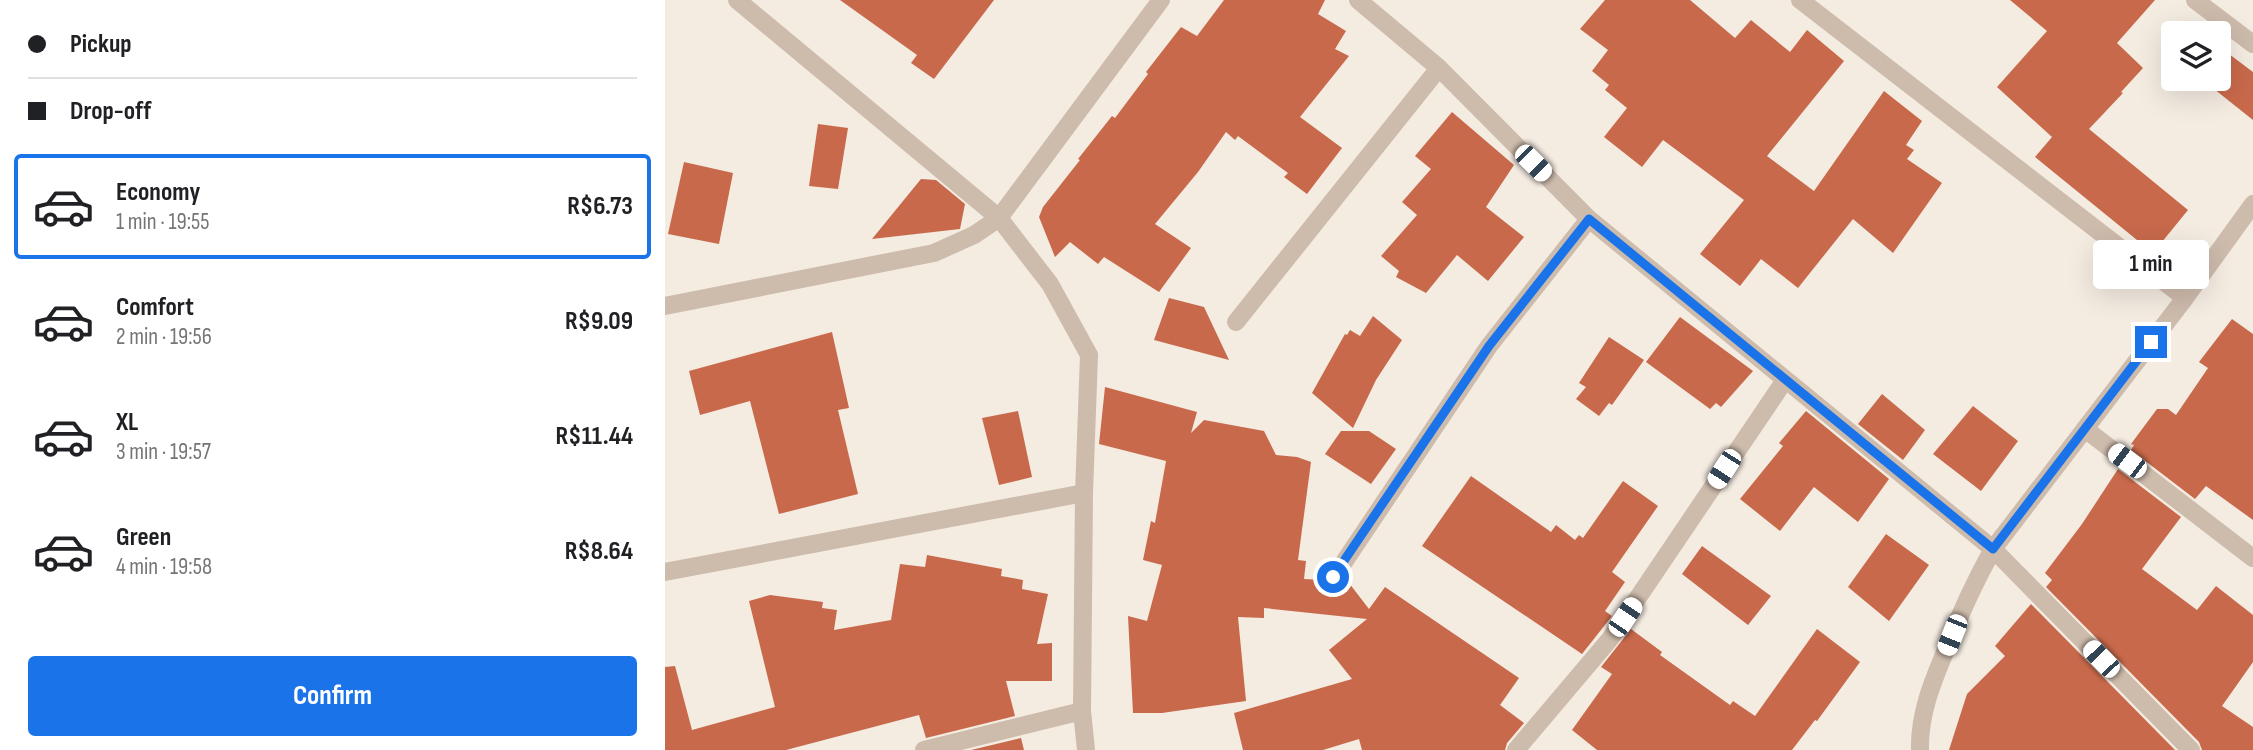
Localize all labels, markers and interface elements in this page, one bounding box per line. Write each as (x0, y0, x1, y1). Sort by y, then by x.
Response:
map controls (2161, 21, 2231, 91)
button: layers (2161, 21, 2231, 91)
text: Pickup (70, 29, 132, 60)
text: Drop-off (70, 96, 151, 127)
car (1511, 141, 1556, 185)
icon: car (32, 175, 95, 238)
text: Economy (116, 177, 200, 208)
text: R$6.73 (567, 191, 633, 222)
text: 1 min · 19:55 (116, 208, 210, 236)
callout: 1 min (2093, 240, 2209, 290)
text: 1 min (2130, 250, 2172, 278)
icon: car (32, 290, 95, 353)
text: Comfort (116, 292, 194, 323)
text: R$9.09 (565, 306, 633, 337)
text: 2 min · 19:56 (116, 323, 212, 351)
route end (2135, 326, 2167, 358)
icon: car (32, 405, 95, 468)
text: XL (116, 407, 138, 438)
text: R$11.44 (556, 421, 633, 452)
text: 3 min · 19:57 (116, 438, 211, 466)
car (2104, 440, 2151, 482)
car (1704, 446, 1745, 492)
icon: car (32, 520, 95, 583)
text: Green (116, 522, 171, 553)
text: R$8.64 (565, 536, 633, 567)
text: 4 min · 19:58 (116, 553, 212, 581)
route start (1317, 561, 1349, 593)
car (1605, 594, 1646, 640)
car (1935, 612, 1970, 658)
car (2079, 637, 2124, 681)
button: Confirm (28, 656, 637, 736)

